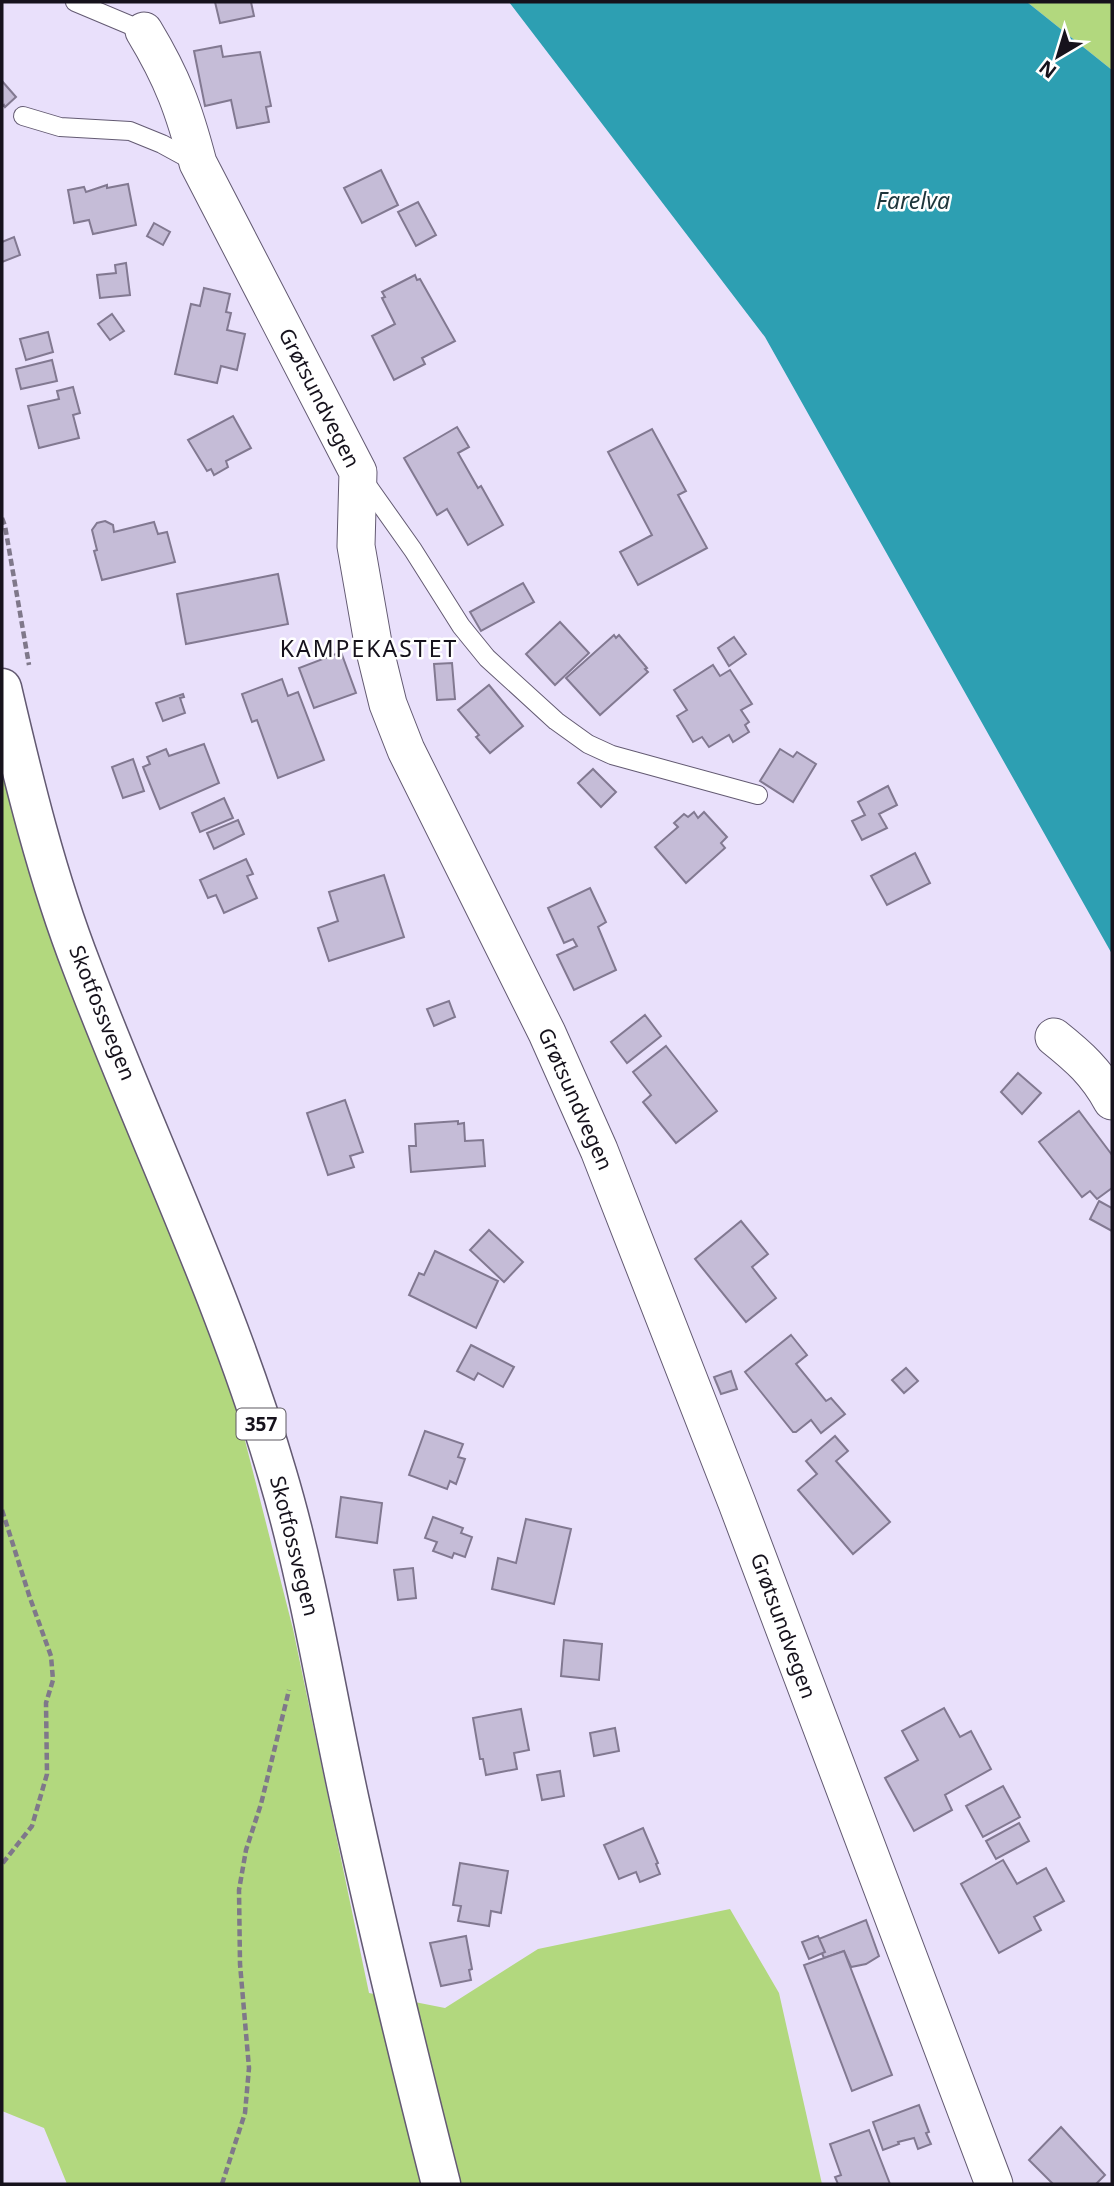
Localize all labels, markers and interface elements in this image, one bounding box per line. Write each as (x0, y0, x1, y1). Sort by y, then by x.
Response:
north arrow (1023, 21, 1093, 91)
text: N (1033, 54, 1062, 84)
water label: Farelva (876, 184, 950, 216)
street label: Grøtsundvegen (273, 323, 367, 472)
district label: KAMPEKASTET (280, 632, 458, 664)
street label: Skotfossvegen (63, 941, 143, 1084)
street label: Grøtsundvegen (532, 1023, 620, 1174)
road number: 357 (236, 1408, 286, 1440)
street label: Skotfossvegen (264, 1473, 326, 1619)
street label: Grøtsundvegen (745, 1549, 823, 1702)

